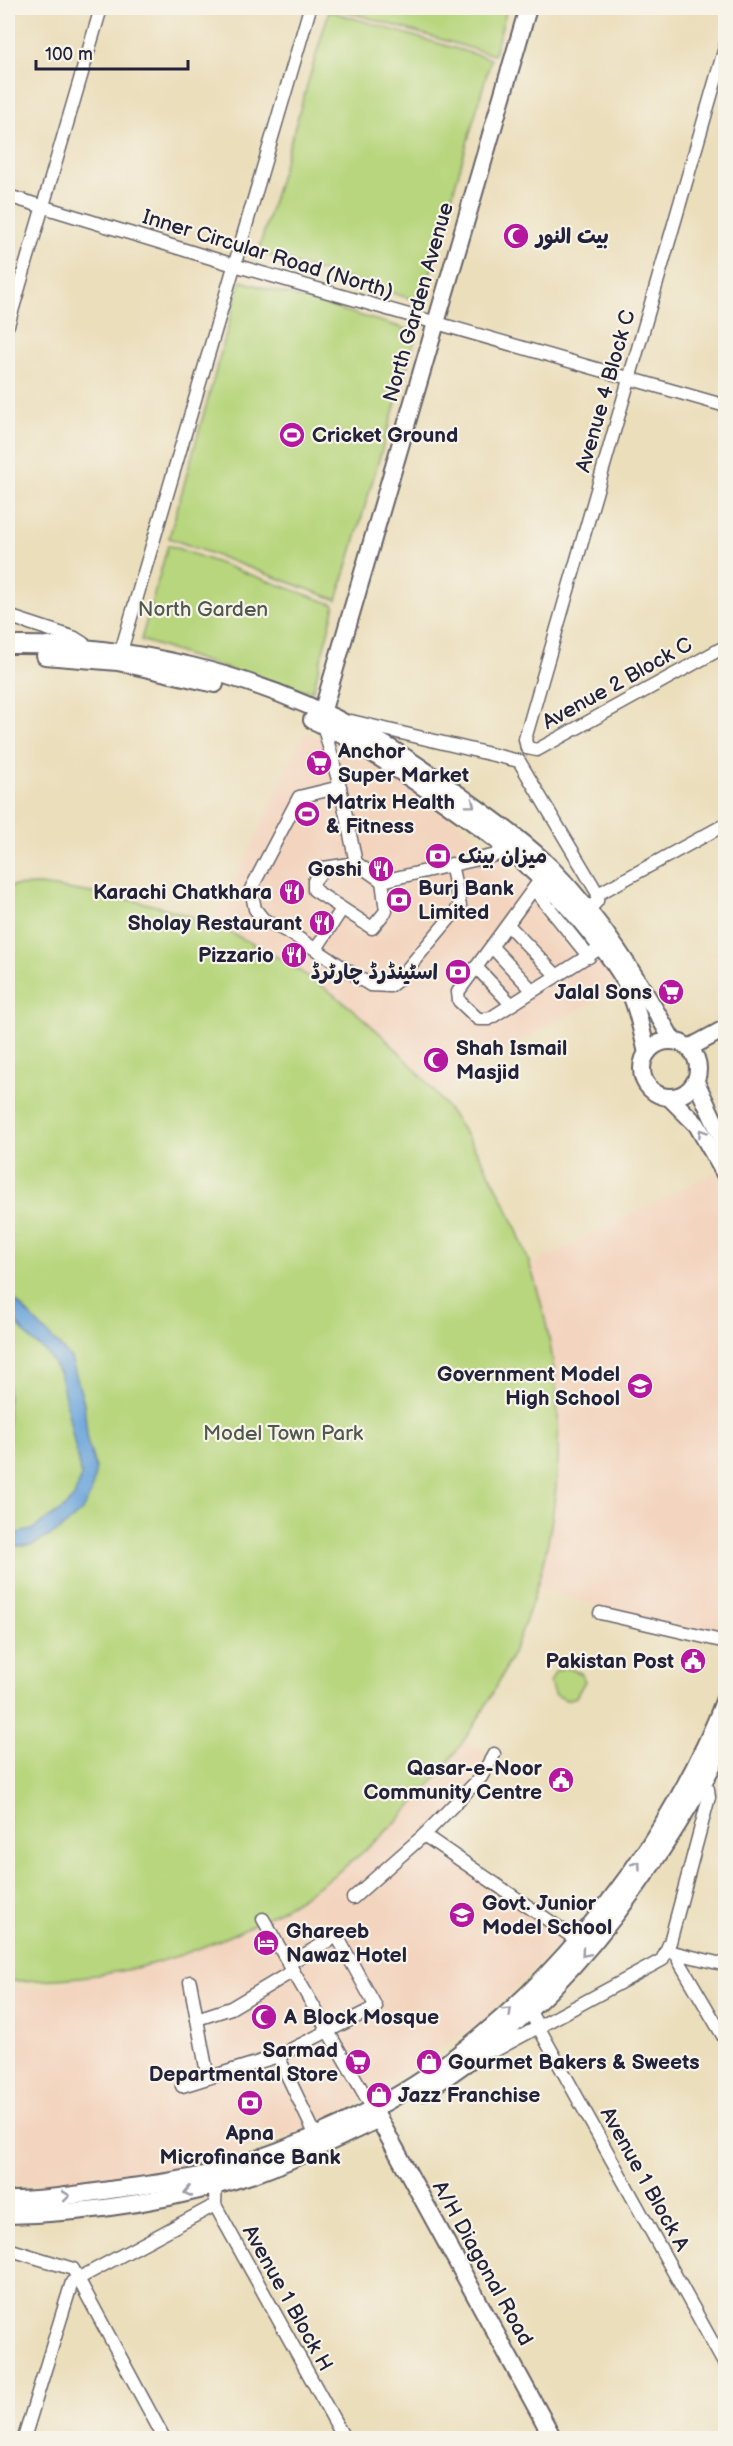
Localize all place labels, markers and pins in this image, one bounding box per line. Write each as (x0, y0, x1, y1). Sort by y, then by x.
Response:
mosque icon: بیت النور (501, 221, 531, 251)
place label: بیت النور (534, 224, 609, 250)
sports icon: Cricket Ground (277, 420, 307, 450)
place label: Cricket Ground (312, 423, 458, 448)
place label: Anchor Super Market (337, 739, 469, 788)
supermarket icon: Anchor Super Market (304, 748, 334, 778)
place label: Matrix Health & Fitness (326, 790, 455, 839)
sports icon: Matrix Health & Fitness (292, 799, 322, 829)
bank icon: میزان بینک (423, 841, 453, 871)
place label: میزان بینک (458, 844, 547, 869)
restaurant icon: Goshi (366, 854, 396, 884)
place label: Goshi (308, 857, 362, 882)
place label: Burj Bank Limited (418, 876, 514, 925)
restaurant icon: Karachi Chatkhara (277, 877, 307, 907)
place label: Karachi Chatkhara (93, 880, 272, 905)
bank icon: Burj Bank Limited (384, 885, 414, 915)
restaurant icon: Sholay Restaurant (307, 908, 337, 938)
place label: Sholay Restaurant (128, 911, 302, 936)
restaurant icon: Pizzario (279, 940, 309, 970)
place label: Pizzario (198, 943, 274, 968)
bank icon: اسٹینڈرڈ چارٹرڈ (443, 957, 473, 987)
place label: اسٹینڈرڈ چارٹرڈ (311, 960, 438, 985)
supermarket icon: Jalal Sons (656, 977, 686, 1007)
place label: Jalal Sons (554, 980, 652, 1005)
place label: Shah Ismail Masjid (456, 1036, 567, 1085)
mosque icon: Shah Ismail Masjid (421, 1045, 451, 1075)
place label: Government Model High School (437, 1362, 620, 1411)
school or university icon: Government Model High School (625, 1371, 655, 1401)
public building icon: Pakistan Post (678, 1646, 708, 1676)
place label: Pakistan Post (546, 1649, 674, 1674)
place label: Qasar-e-Noor Community Centre (363, 1756, 543, 1805)
public building icon: Qasar-e-Noor Community Centre (546, 1765, 576, 1795)
place label: Govt. Junior Model School (482, 1891, 612, 1940)
school or university icon: Govt. Junior Model School (447, 1900, 477, 1930)
place label: Ghareeb Nawaz Hotel (286, 1919, 407, 1968)
hotel icon: Ghareeb Nawaz Hotel (251, 1928, 281, 1958)
mosque icon: A Block Mosque (249, 2002, 279, 2032)
place label: A Block Mosque (283, 2005, 439, 2030)
place label: Sarmad Departmental Store (149, 2038, 338, 2087)
supermarket icon: Sarmad Departmental Store (343, 2047, 373, 2077)
shop icon: Gourmet Bakers & Sweets (414, 2047, 444, 2077)
place label: Gourmet Bakers & Sweets (448, 2050, 700, 2075)
shop icon: Jazz Franchise (364, 2080, 394, 2110)
place label: Jazz Franchise (398, 2083, 540, 2108)
bank icon: Apna Microfinance Bank (235, 2088, 265, 2118)
place label: Apna Microfinance Bank (160, 2121, 340, 2170)

